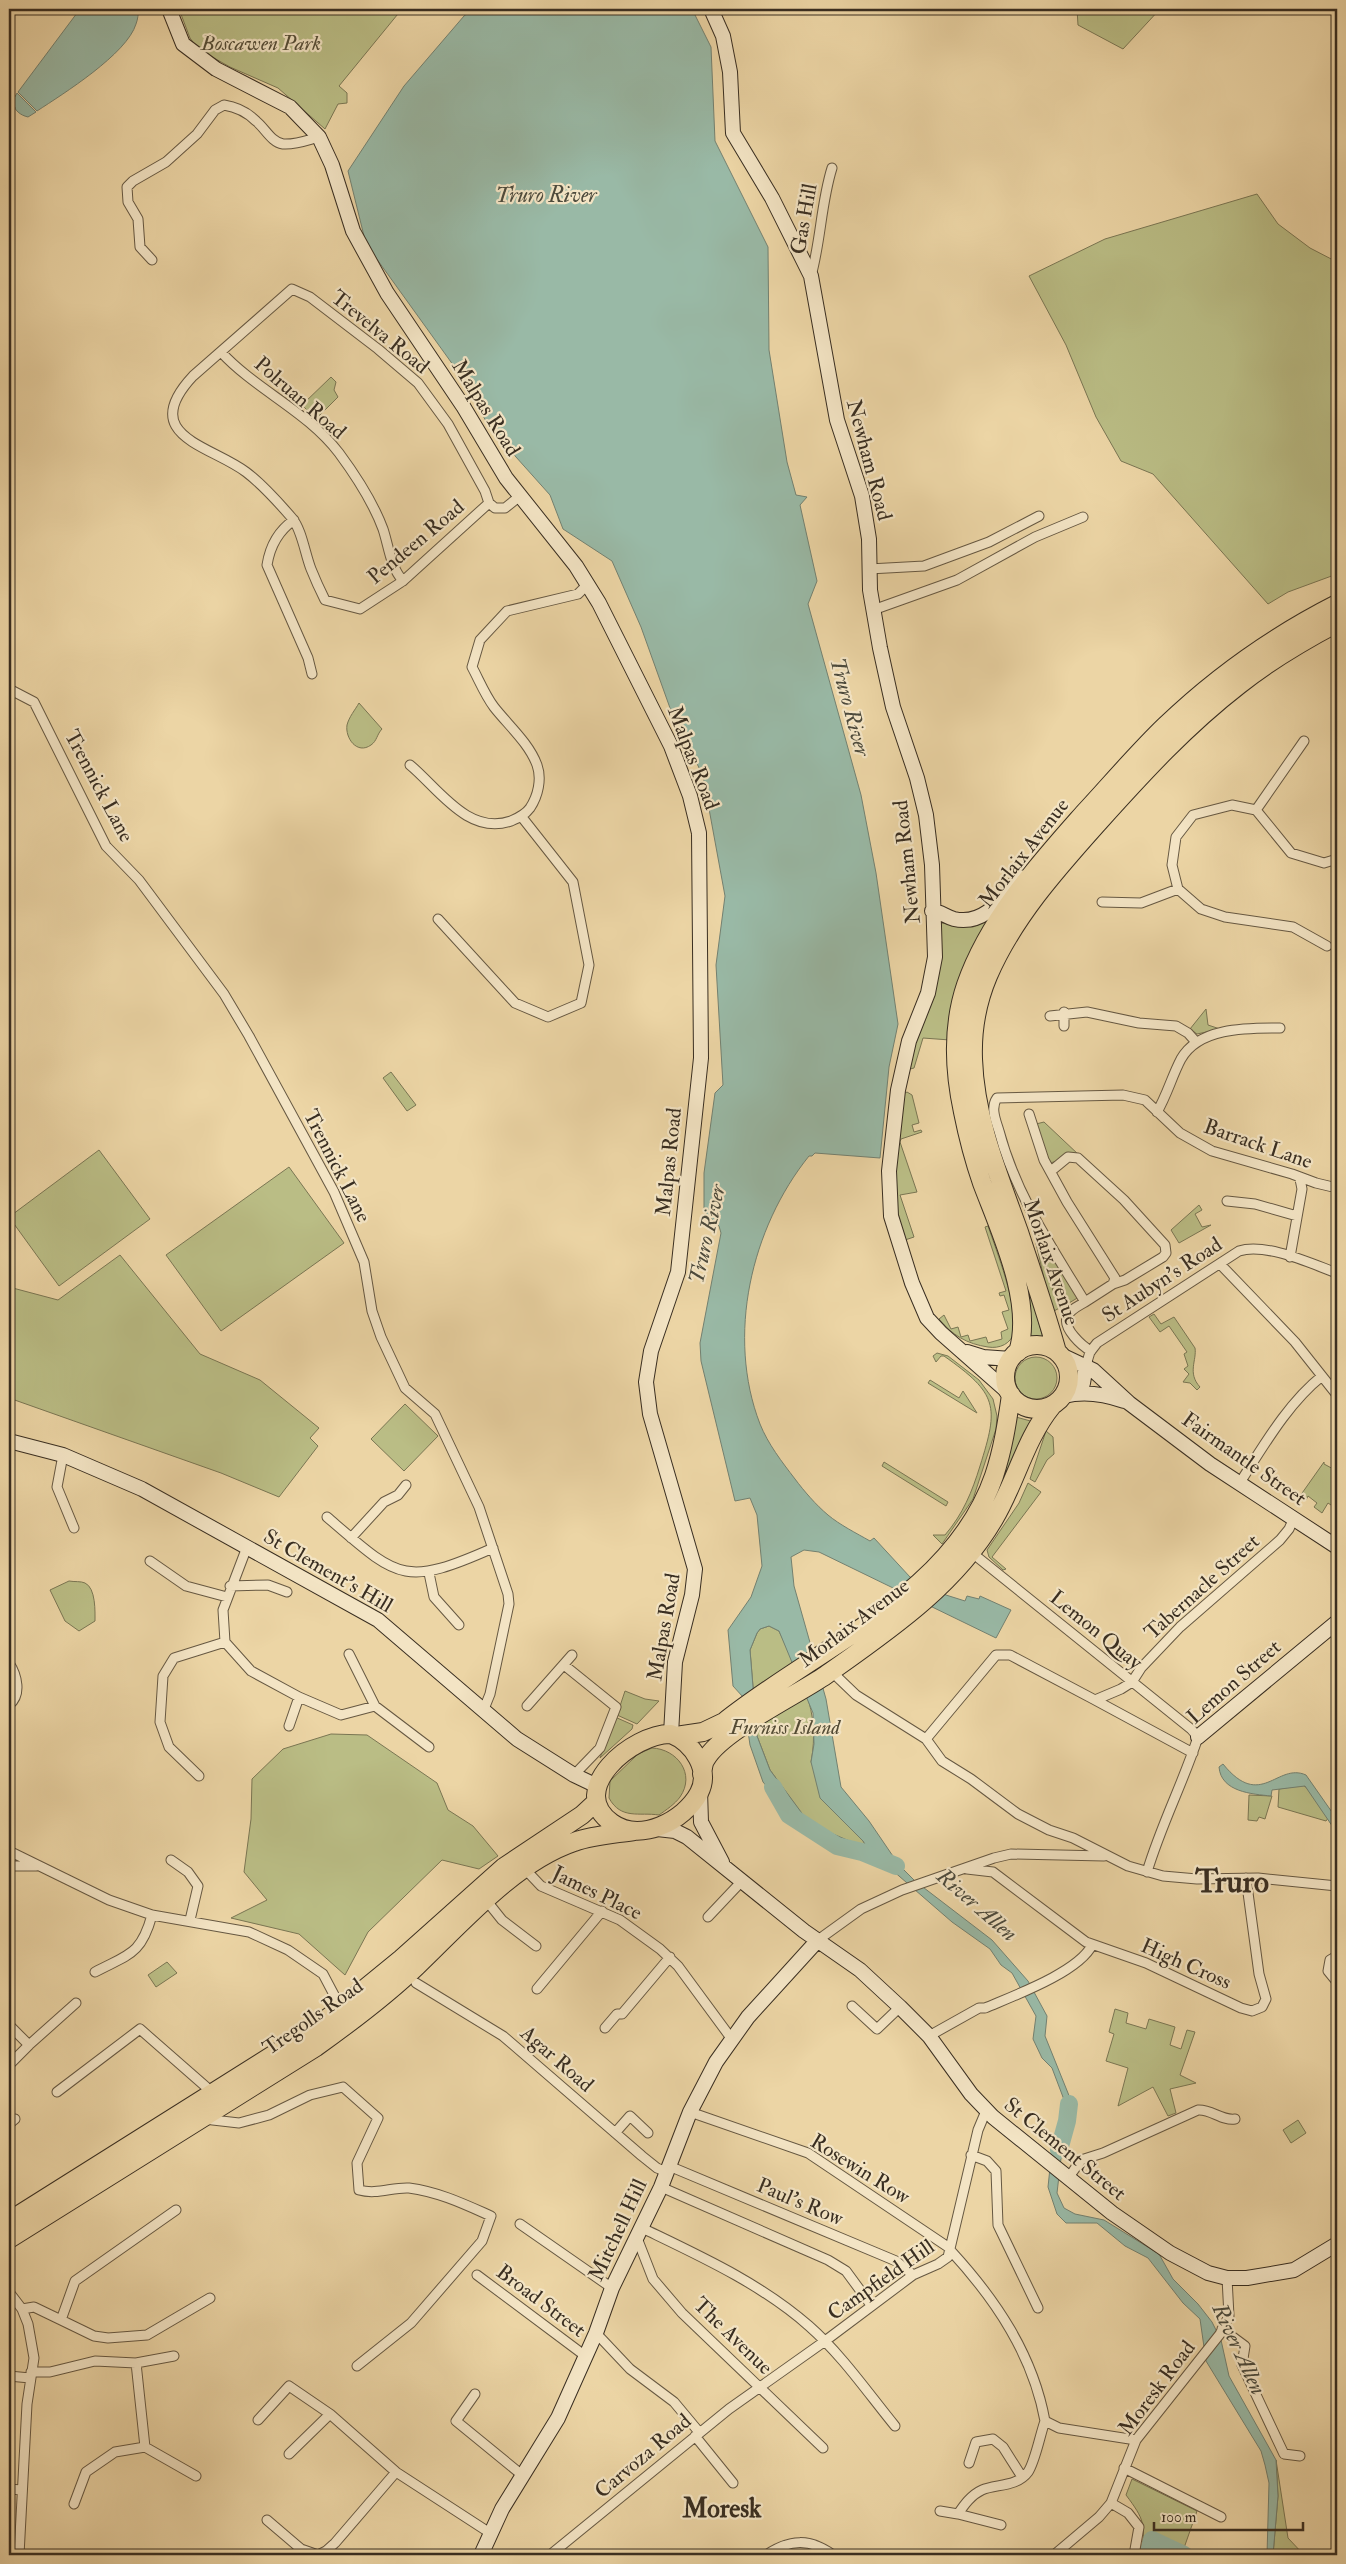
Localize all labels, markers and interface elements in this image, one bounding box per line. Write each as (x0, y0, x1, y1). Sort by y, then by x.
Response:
park label: Boscawen Park (200, 30, 321, 57)
water label: Truro River (496, 181, 598, 209)
street label: Gas Hill (784, 181, 824, 257)
street label: Trevelva Road (325, 284, 435, 380)
street label: Polruan Road (248, 351, 352, 446)
street label: Malpas Road (446, 355, 527, 462)
street label: Newham Road (840, 396, 898, 524)
street label: Pendeen Road (362, 493, 471, 590)
water label: Truro River (823, 655, 877, 761)
street label: Malpas Road (661, 702, 725, 814)
street label: Trennick Lane (58, 725, 140, 847)
street label: Morlaix Avenue (973, 793, 1075, 913)
street label: Newham Road (887, 798, 927, 925)
street label: Trennick Lane (297, 1105, 377, 1227)
street label: Malpas Road (650, 1106, 688, 1218)
street label: Barrack Lane (1200, 1113, 1316, 1175)
water label: Truro River (682, 1180, 732, 1286)
street label: Morlaix Avenue (1017, 1195, 1085, 1329)
street label: St Aubyn's Road (1097, 1231, 1228, 1329)
street label: Fairmantle Street (1176, 1406, 1312, 1512)
street label: St Clement's Hill (258, 1523, 398, 1619)
street label: Tabernacle Street (1139, 1528, 1265, 1646)
street label: Malpas Road (641, 1570, 687, 1683)
street label: Morlaix Avenue (793, 1572, 915, 1673)
street label: Lemon Quay (1044, 1584, 1149, 1676)
street label: Lemon Street (1181, 1634, 1287, 1730)
park label: Furniss Island (729, 1714, 841, 1741)
street label: James Place (547, 1859, 647, 1926)
water label: River Allen (930, 1862, 1023, 1948)
district label: Truro (1194, 1863, 1269, 1902)
street label: High Cross (1137, 1932, 1235, 1996)
street label: Tregolls Road (258, 1972, 369, 2061)
street label: Agar Road (514, 2019, 600, 2099)
street label: St Clement Street (998, 2091, 1132, 2207)
street label: Rosewin Row (805, 2128, 916, 2211)
street label: Paul's Row (753, 2172, 848, 2233)
street label: Mitchell Hill (583, 2174, 654, 2285)
street label: Campfield Hill (822, 2233, 940, 2327)
street label: Broad Street (491, 2258, 591, 2344)
street label: The Avenue (687, 2291, 779, 2381)
water label: River Allen (1205, 2298, 1272, 2399)
street label: Moresk Road (1112, 2335, 1202, 2441)
street label: Carvoza Road (589, 2407, 697, 2504)
district label: Moresk (681, 2493, 762, 2525)
scale bar (1154, 2499, 1302, 2531)
text: 100 m (1161, 2508, 1197, 2527)

